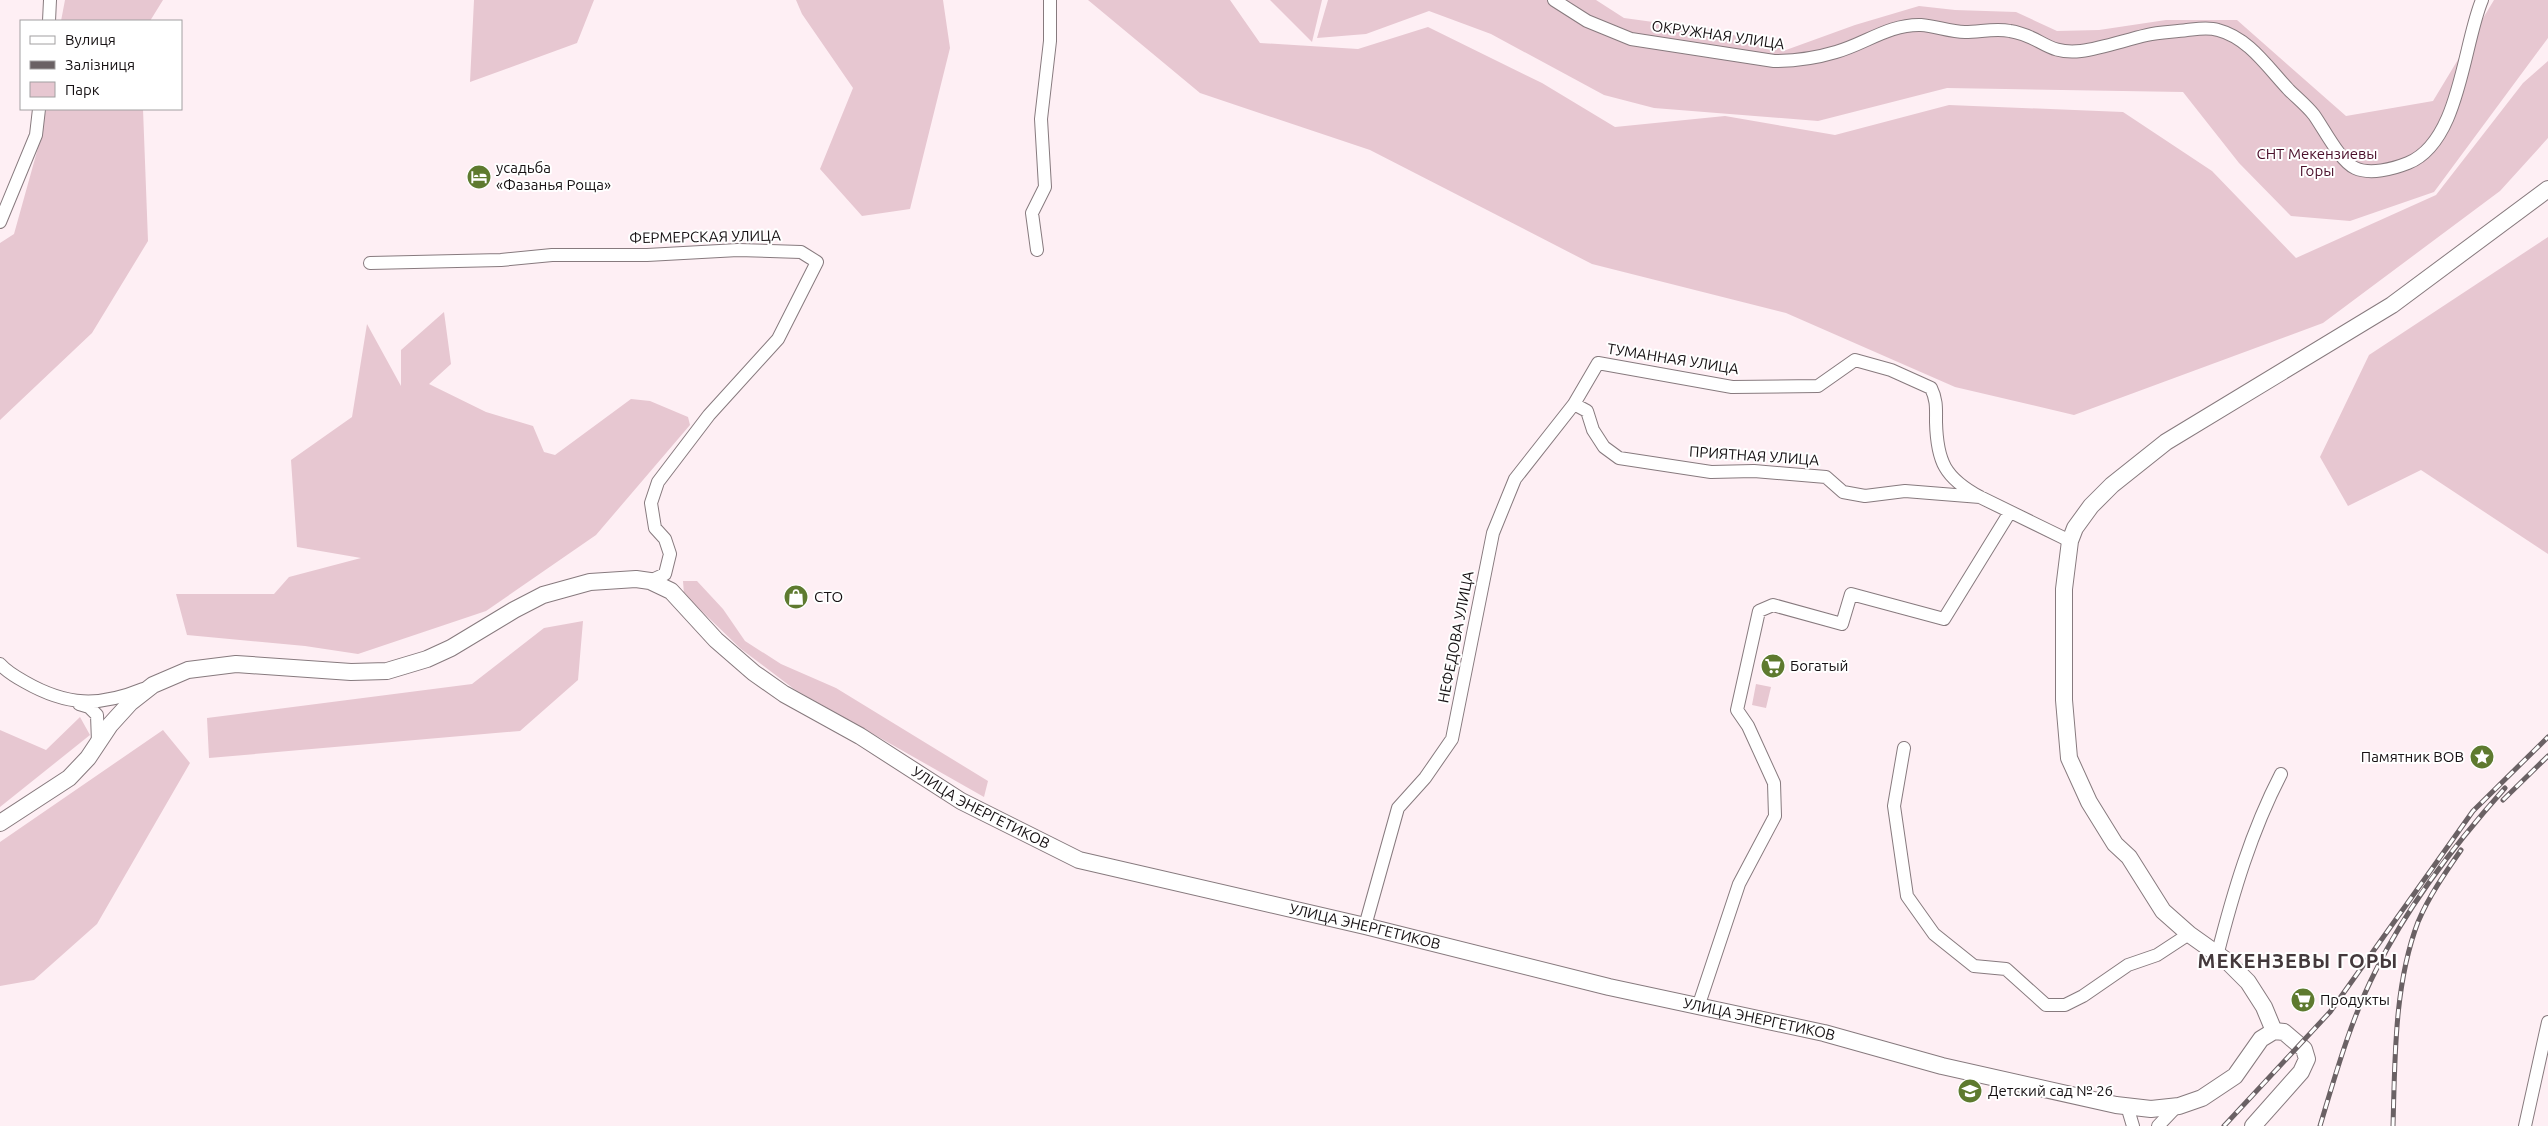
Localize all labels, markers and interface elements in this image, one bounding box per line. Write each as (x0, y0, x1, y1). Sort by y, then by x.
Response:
street label: ОКРУЖНАЯ УЛИЦА (1651, 17, 1786, 52)
legend (20, 20, 182, 110)
text: Вулиця (65, 31, 116, 48)
text: Залізниця (65, 56, 135, 73)
text: Парк (65, 81, 100, 98)
park label: СНТ Мекензиевы Горы (2256, 145, 2378, 179)
place label: усадьба «Фазанья Роща» (496, 159, 611, 193)
hotel icon: усадьба «Фазанья Роща» (466, 164, 492, 190)
street label: ФЕРМЕРСКАЯ УЛИЦА (629, 227, 781, 246)
street label: ТУМАННАЯ УЛИЦА (1606, 340, 1740, 377)
street label: ПРИЯТНАЯ УЛИЦА (1688, 442, 1820, 469)
street label: НЕФЕДОВА УЛИЦА (1434, 569, 1477, 704)
shop icon: СТО (783, 584, 809, 610)
place label: СТО (814, 588, 843, 605)
supermarket icon: Богатый (1760, 653, 1786, 679)
place label: Богатый (1790, 657, 1848, 674)
place icon: Памятник ВОВ (2469, 744, 2495, 770)
place label: Памятник ВОВ (2361, 748, 2464, 765)
street label: УЛИЦА ЭНЕРГЕТИКОВ (909, 763, 1053, 852)
street label: УЛИЦА ЭНЕРГЕТИКОВ (1288, 900, 1442, 953)
district label: МЕКЕНЗЕВЫ ГОРЫ (2198, 949, 2398, 972)
supermarket icon: Продукты (2290, 987, 2316, 1013)
place label: Продукты (2320, 991, 2390, 1008)
street label: УЛИЦА ЭНЕРГЕТИКОВ (1682, 994, 1837, 1044)
school or university icon: Детский сад № 26 (1957, 1078, 1983, 1104)
place label: Детский сад № 26 (1988, 1082, 2113, 1099)

